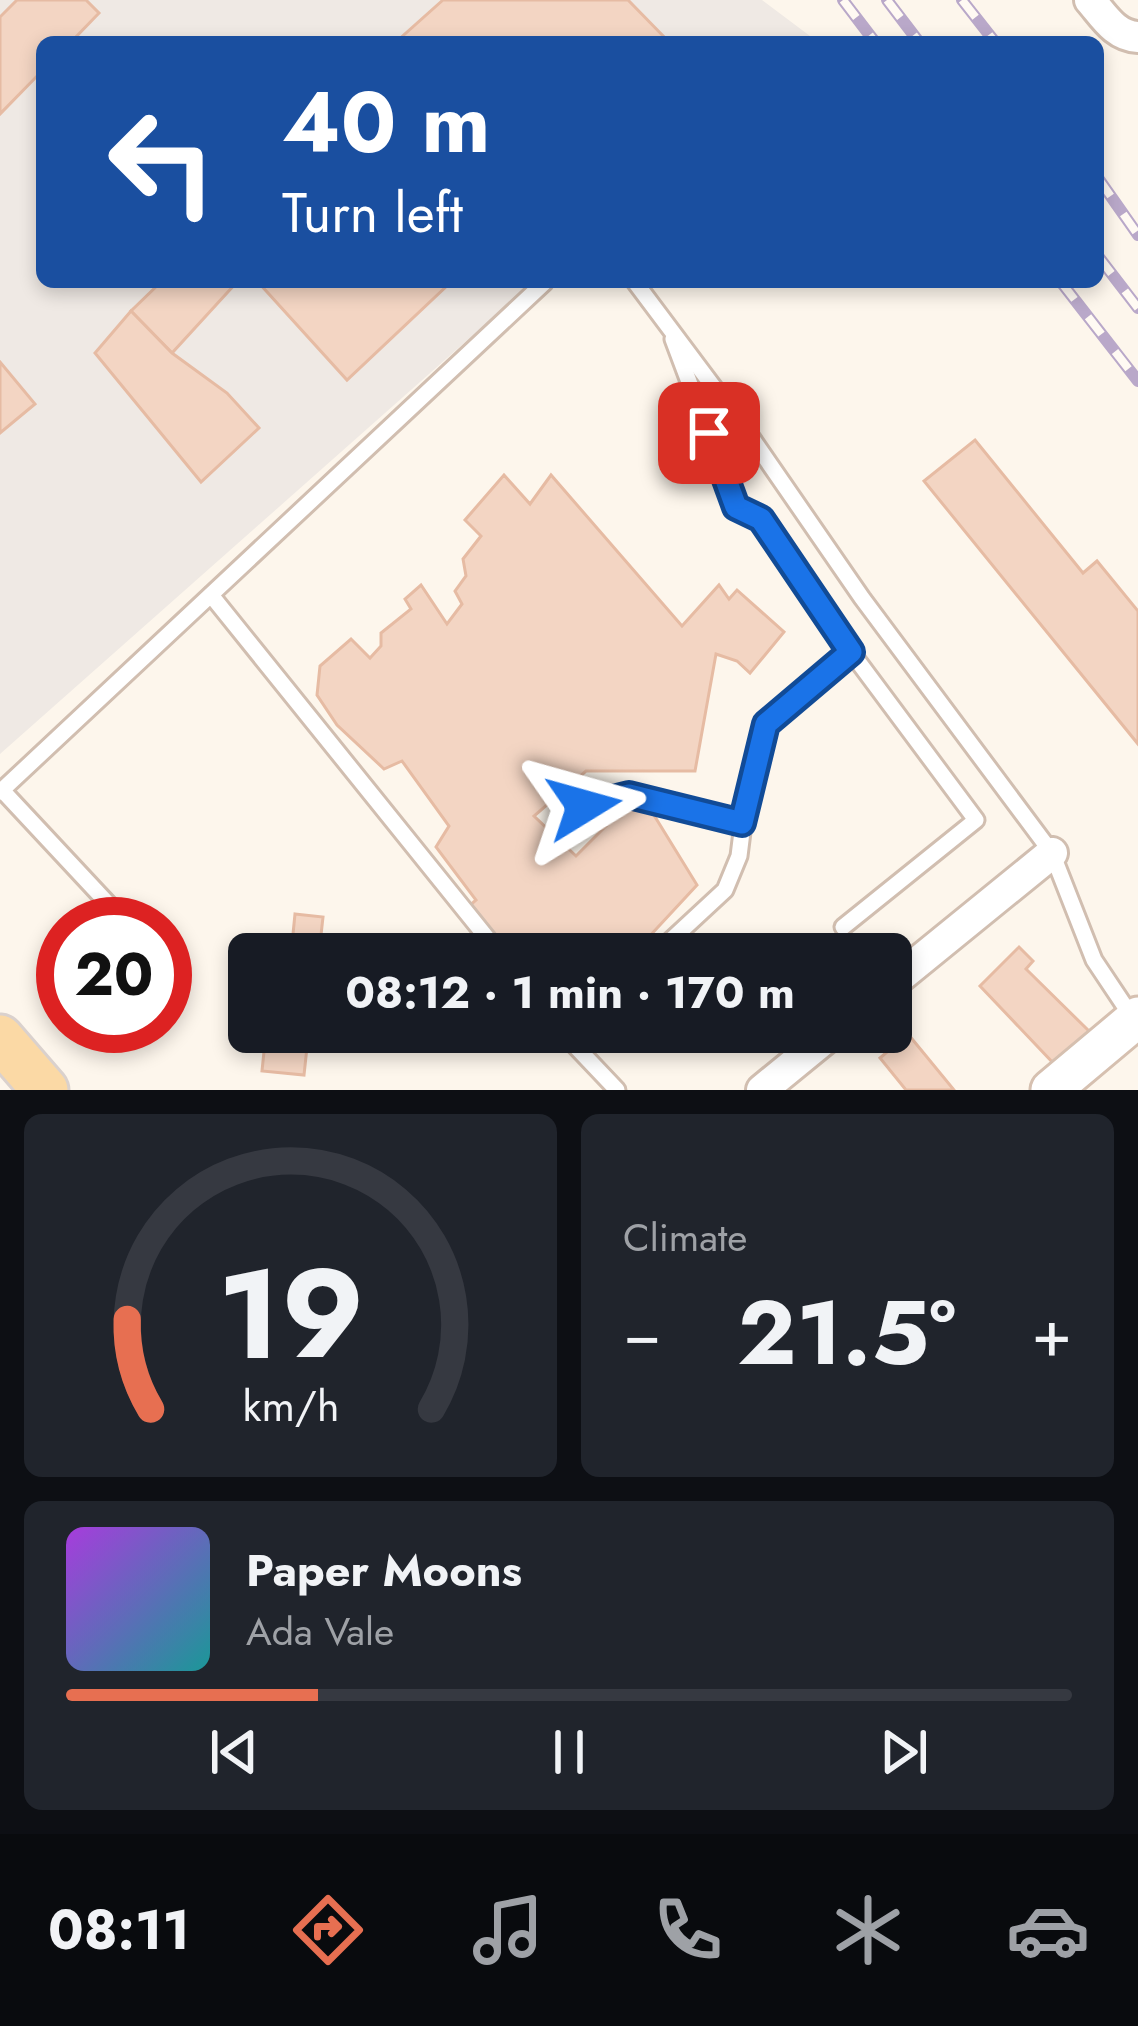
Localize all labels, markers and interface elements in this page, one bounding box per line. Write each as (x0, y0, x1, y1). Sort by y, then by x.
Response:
text: 40 m (282, 62, 490, 184)
icon: left (84, 84, 240, 240)
text: Turn left (282, 174, 463, 252)
pin (658, 382, 760, 484)
icon: arrive (676, 400, 742, 466)
position arrow (521, 743, 647, 869)
speed limit sign: 20 (36, 897, 192, 1053)
text: 08:12 · 1 min · 170 m (345, 960, 795, 1025)
text: Climate (623, 1209, 747, 1266)
text: 19 (217, 1224, 364, 1405)
text: 21.5° (737, 1268, 956, 1398)
text: − (623, 1285, 662, 1381)
text: + (1031, 1285, 1072, 1381)
text: km/h (242, 1374, 339, 1436)
text: Paper Moons (246, 1538, 522, 1603)
text: Ada Vale (246, 1603, 394, 1660)
icon: previous (201, 1719, 267, 1785)
icon: pause (536, 1719, 602, 1785)
icon: next (871, 1719, 937, 1785)
icon: directions (286, 1888, 370, 1972)
icon: music (466, 1888, 550, 1972)
icon: phone (646, 1888, 730, 1972)
icon: climate (826, 1888, 910, 1972)
icon: car (1006, 1888, 1090, 1972)
text: 08:11 (48, 1891, 190, 1969)

